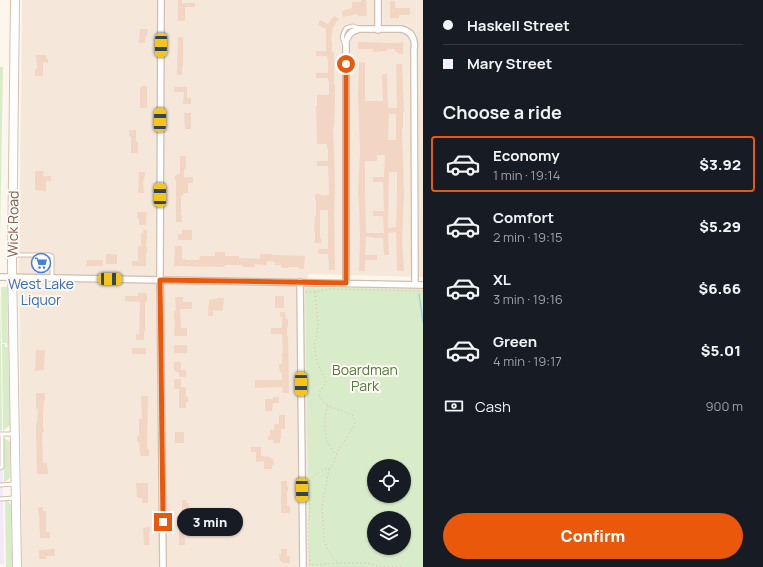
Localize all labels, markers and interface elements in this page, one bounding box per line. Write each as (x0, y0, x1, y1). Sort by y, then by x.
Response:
text: Haskell Street (467, 15, 570, 36)
car (155, 33, 167, 57)
text: Mary Street (467, 53, 552, 74)
route start (337, 55, 355, 73)
text: Choose a ride (443, 100, 562, 124)
car (154, 108, 166, 132)
text: Economy (493, 145, 560, 166)
icon: car (445, 146, 481, 182)
text: $3.92 (699, 154, 741, 175)
text: 1 min · 19:14 (493, 166, 560, 184)
car (154, 183, 166, 207)
street label: Wick Road (2, 190, 23, 258)
text: Comfort (493, 207, 554, 228)
icon: car (445, 208, 481, 244)
text: $5.29 (699, 216, 741, 237)
text: 2 min · 19:15 (493, 228, 563, 246)
supermarket icon: West Lake Liquor (30, 252, 52, 274)
text: XL (493, 269, 511, 290)
icon: car (445, 270, 481, 306)
car (98, 273, 122, 285)
place label: West Lake Liquor (8, 274, 74, 309)
text: $6.66 (699, 278, 741, 299)
text: 3 min · 19:16 (493, 290, 563, 308)
text: Green (493, 331, 537, 352)
icon: car (445, 332, 481, 368)
text: $5.01 (701, 340, 741, 361)
text: 4 min · 19:17 (493, 352, 562, 370)
park label: Boardman Park (332, 360, 398, 395)
car (295, 372, 307, 396)
icon: cash (443, 395, 465, 417)
text: Cash (475, 396, 511, 417)
text: 900 m (705, 397, 743, 415)
map controls (367, 459, 411, 555)
button: locate (367, 459, 411, 503)
car (296, 478, 308, 502)
callout: 3 min (177, 508, 243, 536)
button: layers (367, 511, 411, 555)
route end (154, 513, 172, 531)
text: 3 min (193, 513, 227, 531)
button: Confirm (443, 513, 743, 559)

